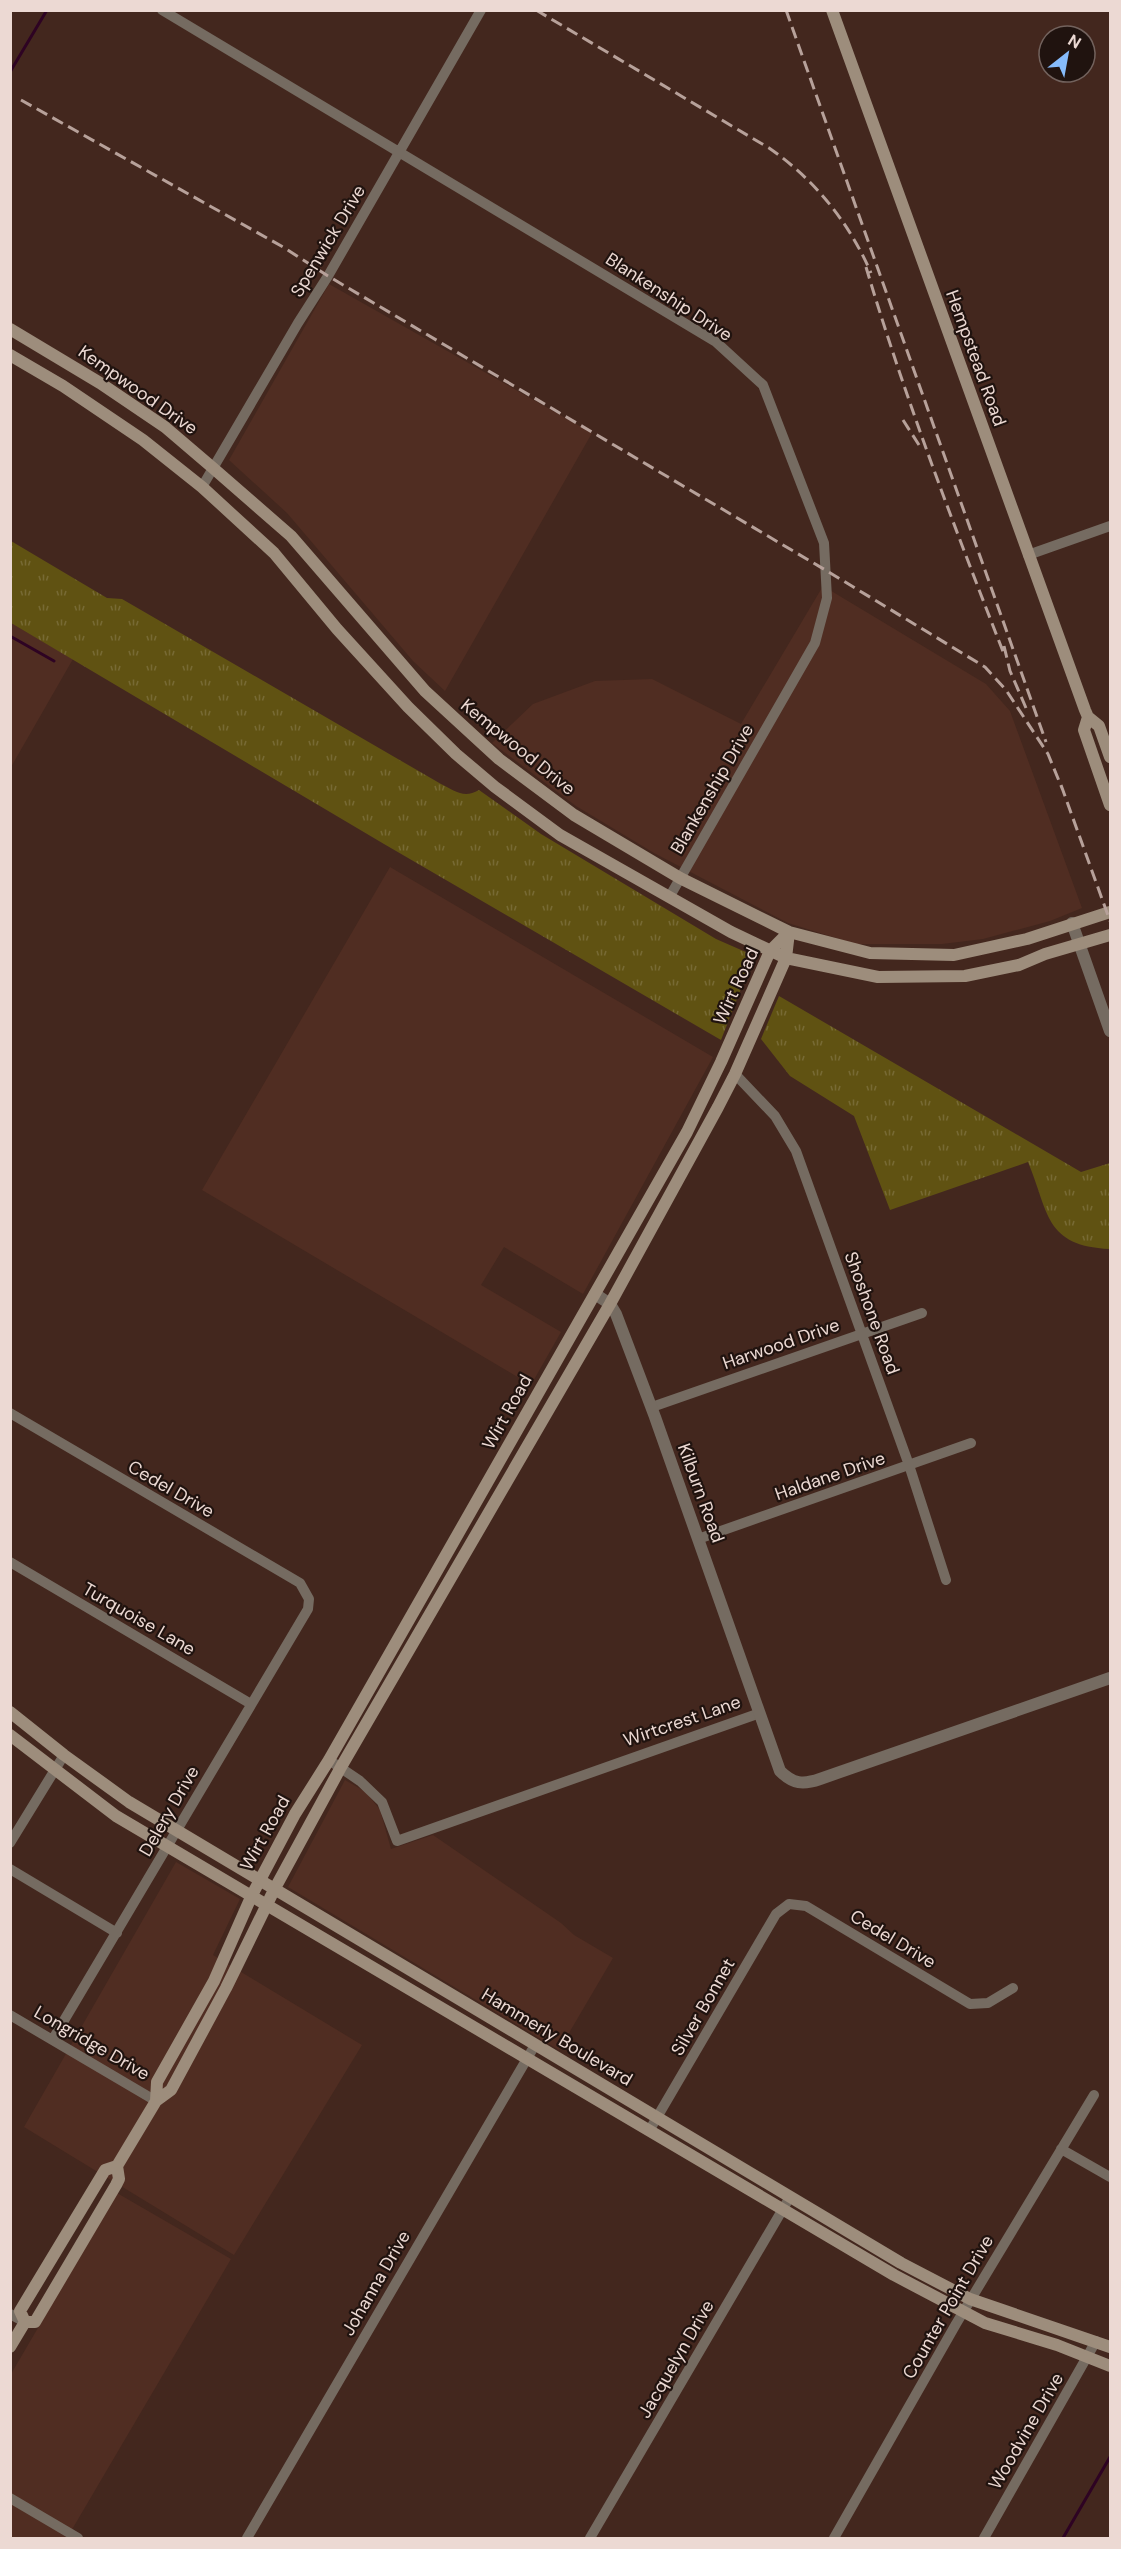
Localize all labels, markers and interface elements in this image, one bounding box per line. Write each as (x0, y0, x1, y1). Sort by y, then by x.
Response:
north arrow (1037, 24, 1097, 84)
text: N (1064, 30, 1085, 54)
street label: Spenwick Drive (285, 180, 371, 302)
street label: Blankenship Drive (601, 247, 737, 347)
street label: Hempstead Road (940, 287, 1012, 429)
street label: Kempwood Drive (74, 340, 202, 440)
street label: Kempwood Drive (456, 693, 580, 801)
street label: Blankenship Drive (665, 720, 759, 858)
street label: Wirt Road (708, 944, 764, 1028)
street label: Shoshone Road (839, 1248, 905, 1378)
street label: Harwood Drive (719, 1313, 843, 1375)
street label: Wirt Road (477, 1370, 537, 1454)
street label: Kilburn Road (672, 1440, 730, 1546)
street label: Haldane Drive (772, 1446, 888, 1506)
street label: Cedel Drive (123, 1455, 219, 1523)
street label: Turquoise Lane (78, 1577, 200, 1661)
street label: Wirtcrest Lane (620, 1690, 744, 1752)
street label: Delery Drive (133, 1761, 205, 1861)
street label: Wirt Road (235, 1791, 295, 1875)
street label: Cedel Drive (846, 1904, 940, 1974)
street label: Silver Bonnet (665, 1954, 741, 2060)
street label: Hammerly Boulevard (477, 1982, 637, 2092)
street label: Longridge Drive (30, 2000, 154, 2086)
street label: Johanna Drive (336, 2226, 416, 2340)
street label: Counter Point Drive (897, 2231, 999, 2383)
street label: Jacquelyn Drive (632, 2296, 720, 2422)
street label: Woodvine Drive (983, 2368, 1069, 2494)

